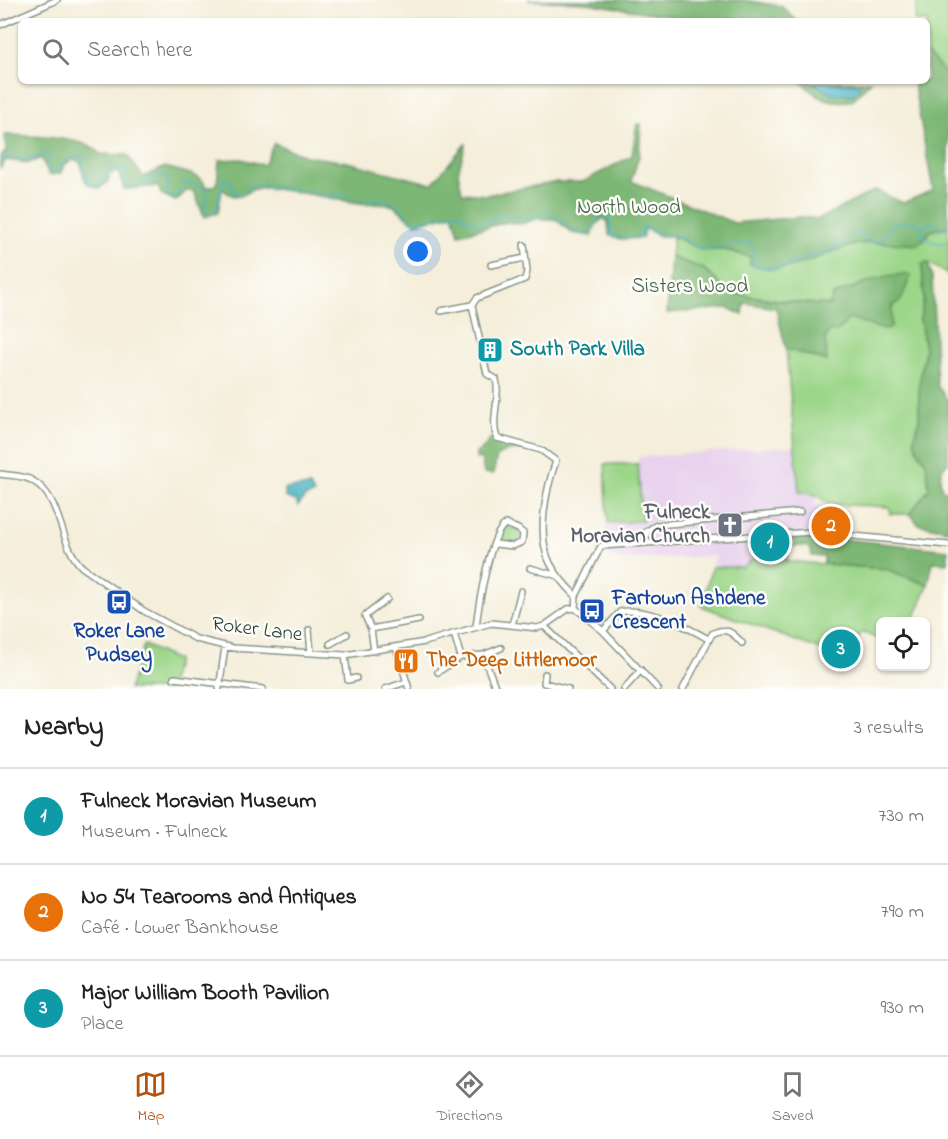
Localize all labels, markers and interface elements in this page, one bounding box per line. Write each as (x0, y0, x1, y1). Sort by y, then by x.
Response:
search box (18, 18, 930, 84)
icon: search (39, 35, 72, 68)
text: Search here (87, 35, 192, 67)
park label: North Wood (577, 193, 681, 223)
your location (403, 237, 432, 266)
park label: Sisters Wood (632, 272, 749, 302)
building icon: South Park Villa (475, 335, 505, 365)
place label: South Park Villa (510, 335, 645, 365)
place label: Fulneck Moravian Church (570, 498, 711, 552)
pin: 2 (812, 504, 850, 548)
church icon: Fulneck Moravian Church (715, 510, 745, 540)
pin: 1 (750, 520, 790, 564)
place label: Fartown Ashdene Crescent (611, 584, 766, 638)
bus stop icon: Roker Lane Pudsey (104, 587, 134, 617)
bus stop icon: Fartown Ashdene Crescent (577, 596, 607, 626)
street label: Roker Lane (210, 610, 305, 651)
place label: Roker Lane Pudsey (73, 617, 165, 673)
map controls (876, 617, 930, 671)
button: locate (876, 617, 930, 671)
pin: 3 (822, 626, 860, 672)
restaurant icon: The Deep Littlemoor (391, 646, 421, 676)
place label: The Deep Littlemoor (426, 646, 597, 676)
text: Nearby (24, 709, 103, 747)
text: 3 results (854, 714, 924, 743)
text: Fulneck Moravian Museum (81, 786, 316, 818)
text: 1 (40, 802, 47, 831)
text: 730 m (878, 802, 924, 831)
text: Museum · Fulneck (81, 818, 228, 847)
text: No 54 Tearooms and Antiques (81, 882, 357, 914)
text: 2 (39, 898, 48, 927)
text: 790 m (881, 898, 924, 927)
text: Café · Lower Bankhouse (81, 914, 278, 943)
text: Major William Booth Pavilion (81, 978, 329, 1010)
text: 3 (39, 994, 48, 1023)
text: 930 m (881, 994, 924, 1023)
text: Place (81, 1010, 123, 1039)
tab: Map (134, 1068, 167, 1128)
tab: Directions (436, 1068, 503, 1128)
tab: Saved (772, 1068, 814, 1128)

